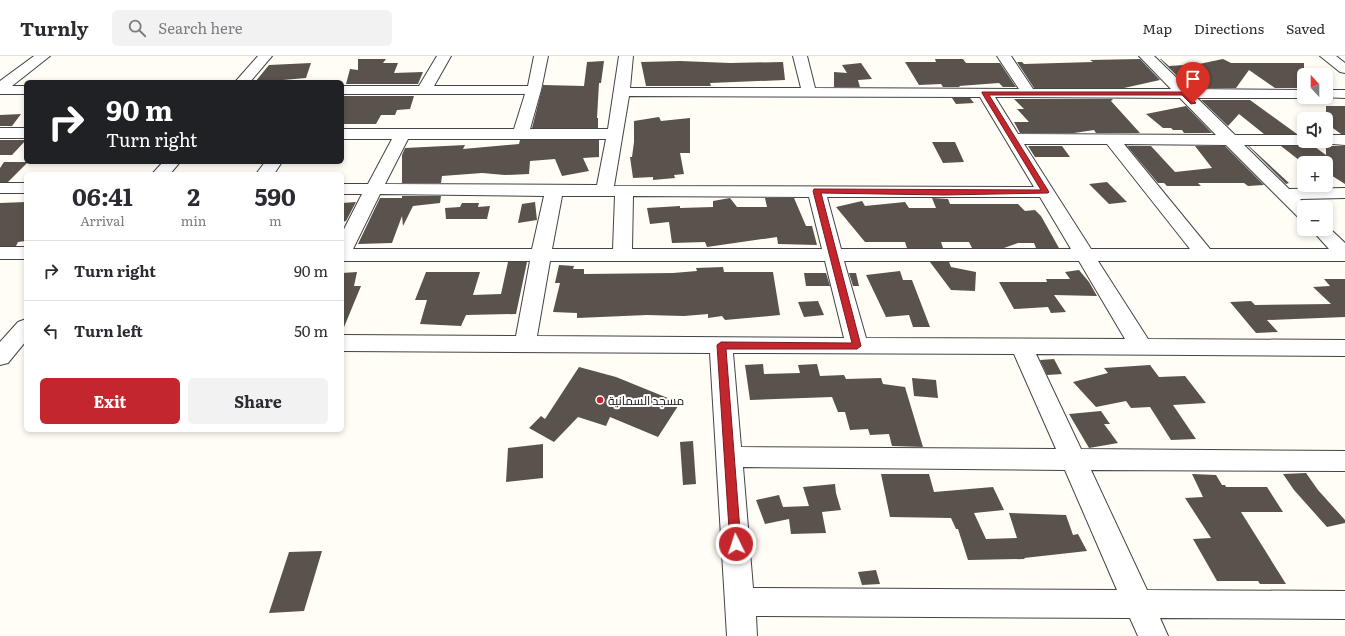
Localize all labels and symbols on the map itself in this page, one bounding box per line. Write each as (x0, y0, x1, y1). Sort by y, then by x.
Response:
pin (1176, 62, 1210, 103)
north arrow (1297, 68, 1333, 104)
place label: مسجد السمانية (608, 391, 684, 409)
marker: مسجد السمانية (595, 395, 605, 405)
position arrow (715, 523, 757, 565)

